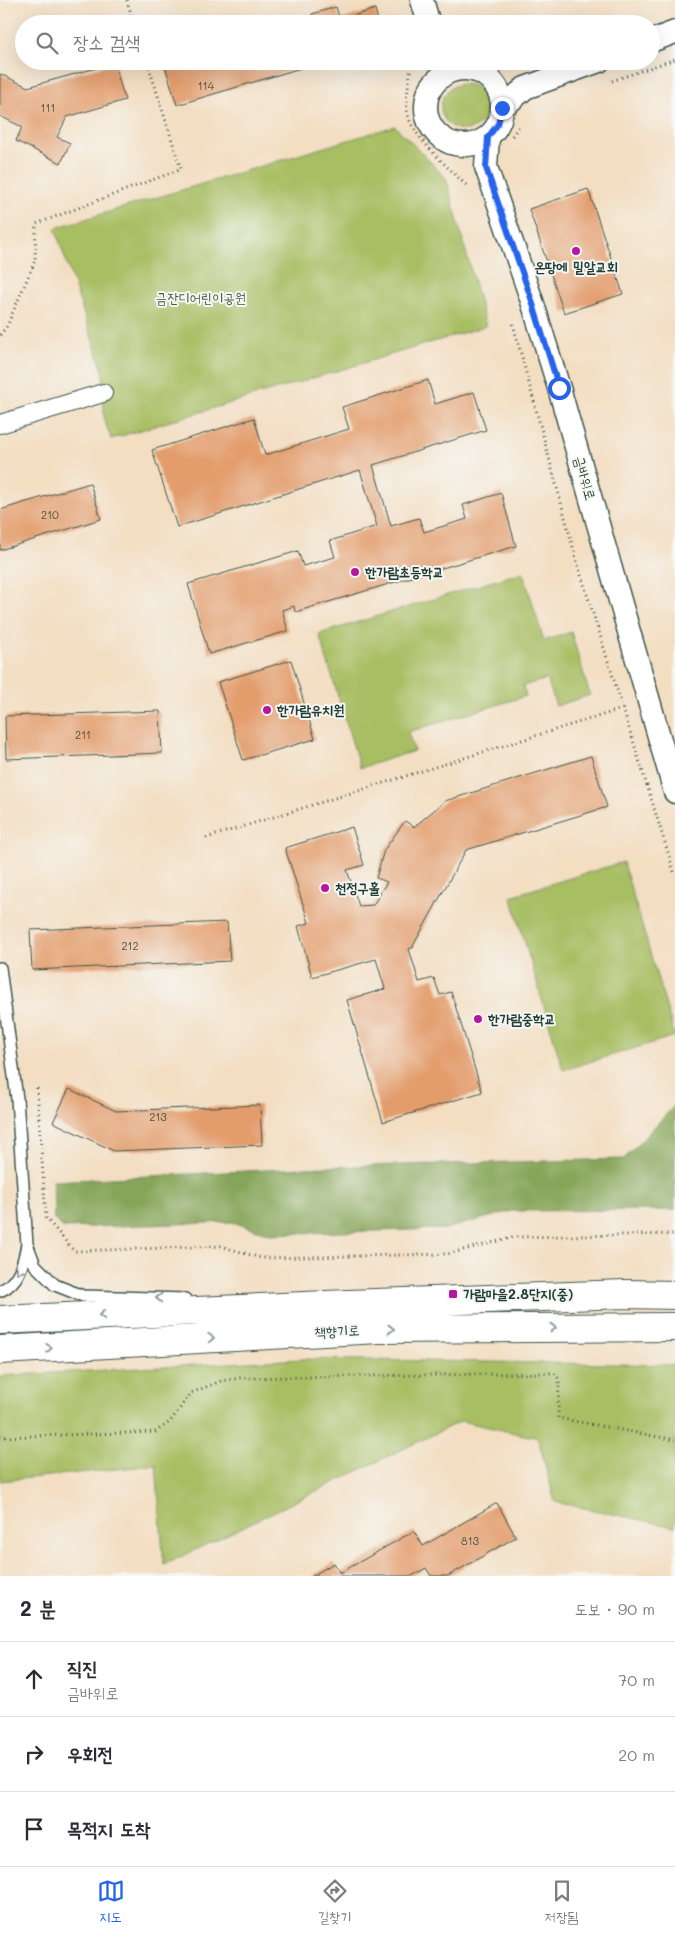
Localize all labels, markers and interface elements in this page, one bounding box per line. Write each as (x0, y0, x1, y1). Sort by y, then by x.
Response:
search box (15, 15, 660, 70)
icon: search (33, 29, 61, 57)
text: 장소 검색 (73, 29, 140, 54)
house number: 114 (198, 78, 215, 93)
route end (491, 97, 514, 120)
house number: 111 (41, 100, 55, 115)
marker: 온땅에 밀알교회 (570, 245, 582, 257)
place label: 온땅에 밀알교회 (534, 257, 618, 276)
park label: 금잔디어린이공원 (156, 288, 246, 307)
route start (548, 377, 571, 400)
street label: 금바위로 (570, 454, 601, 502)
house number: 210 (41, 507, 59, 522)
place label: 한가람초등학교 (364, 562, 444, 581)
marker: 한가람초등학교 (349, 566, 361, 578)
place label: 한가람유치원 (276, 700, 345, 719)
marker: 한가람유치원 (261, 704, 273, 716)
house number: 211 (75, 727, 91, 742)
place label: 천정구홀 (335, 878, 380, 897)
marker: 천정구홀 (319, 882, 331, 894)
house number: 212 (121, 938, 139, 953)
place label: 한가람중학교 (487, 1009, 556, 1028)
marker: 한가람중학교 (472, 1013, 484, 1025)
house number: 213 (149, 1109, 167, 1124)
one-way arrow (16, 1265, 25, 1274)
place label: 가람마을2.8단지(중) (463, 1284, 573, 1303)
marker: 가람마을2.8단지(중) (447, 1288, 459, 1300)
one-way arrow (155, 1293, 163, 1303)
one-way arrow (97, 1310, 105, 1321)
street label: 책향기로 (314, 1320, 360, 1341)
one-way arrow (550, 1323, 557, 1333)
one-way arrow (387, 1324, 395, 1334)
one-way arrow (207, 1333, 215, 1344)
one-way arrow (45, 1342, 53, 1353)
house number: 813 (461, 1533, 480, 1548)
text: 2 분 (20, 1594, 56, 1621)
text: 도보 · 90 m (575, 1598, 655, 1619)
text: 직진 (67, 1655, 98, 1680)
icon: ahead (20, 1665, 48, 1693)
text: 70 m (618, 1669, 655, 1690)
text: 금바위로 (67, 1682, 119, 1703)
icon: right (20, 1740, 48, 1768)
text: 우회전 (67, 1741, 113, 1766)
text: 20 m (618, 1744, 655, 1765)
icon: arrive (20, 1815, 48, 1843)
text: 목적지 도착 (67, 1816, 150, 1841)
tab: 지도 (97, 1877, 125, 1927)
tab: 길찾기 (318, 1877, 351, 1927)
tab: 저장됨 (545, 1877, 578, 1927)

